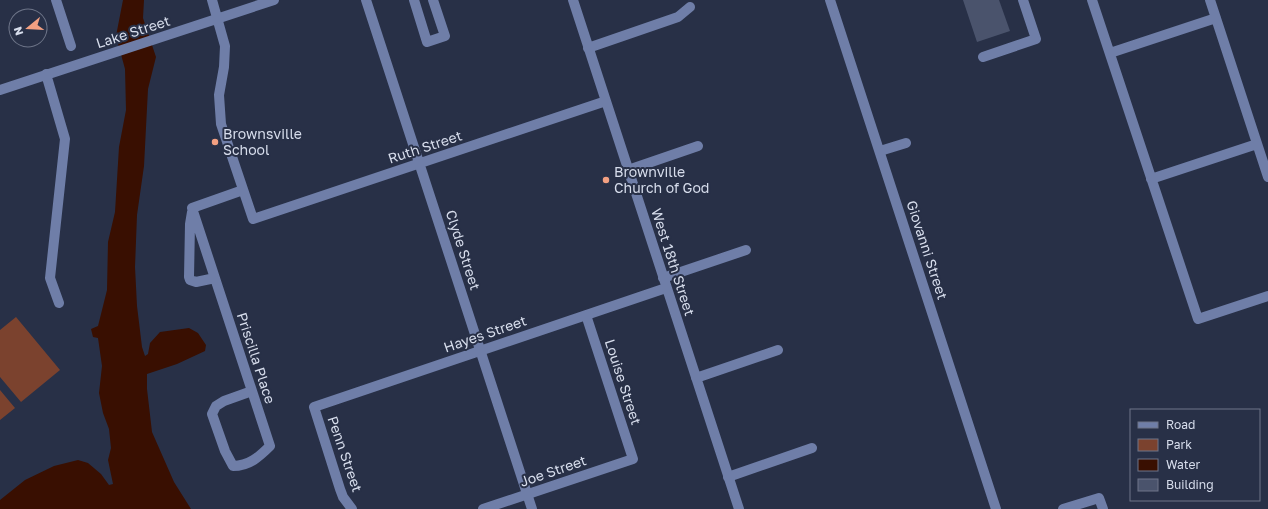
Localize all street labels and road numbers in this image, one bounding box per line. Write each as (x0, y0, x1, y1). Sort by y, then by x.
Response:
street label: Lake Street (94, 12, 172, 51)
street label: Ruth Street (386, 127, 464, 166)
street label: Giovanni Street (903, 198, 951, 301)
street label: West 18th Street (648, 206, 699, 318)
street label: Clyde Street (443, 208, 484, 292)
street label: Priscilla Place (234, 310, 279, 406)
street label: Hayes Street (441, 311, 528, 356)
street label: Louise Street (602, 337, 645, 427)
street label: Penn Street (325, 414, 366, 494)
street label: Joe Street (517, 451, 588, 490)

